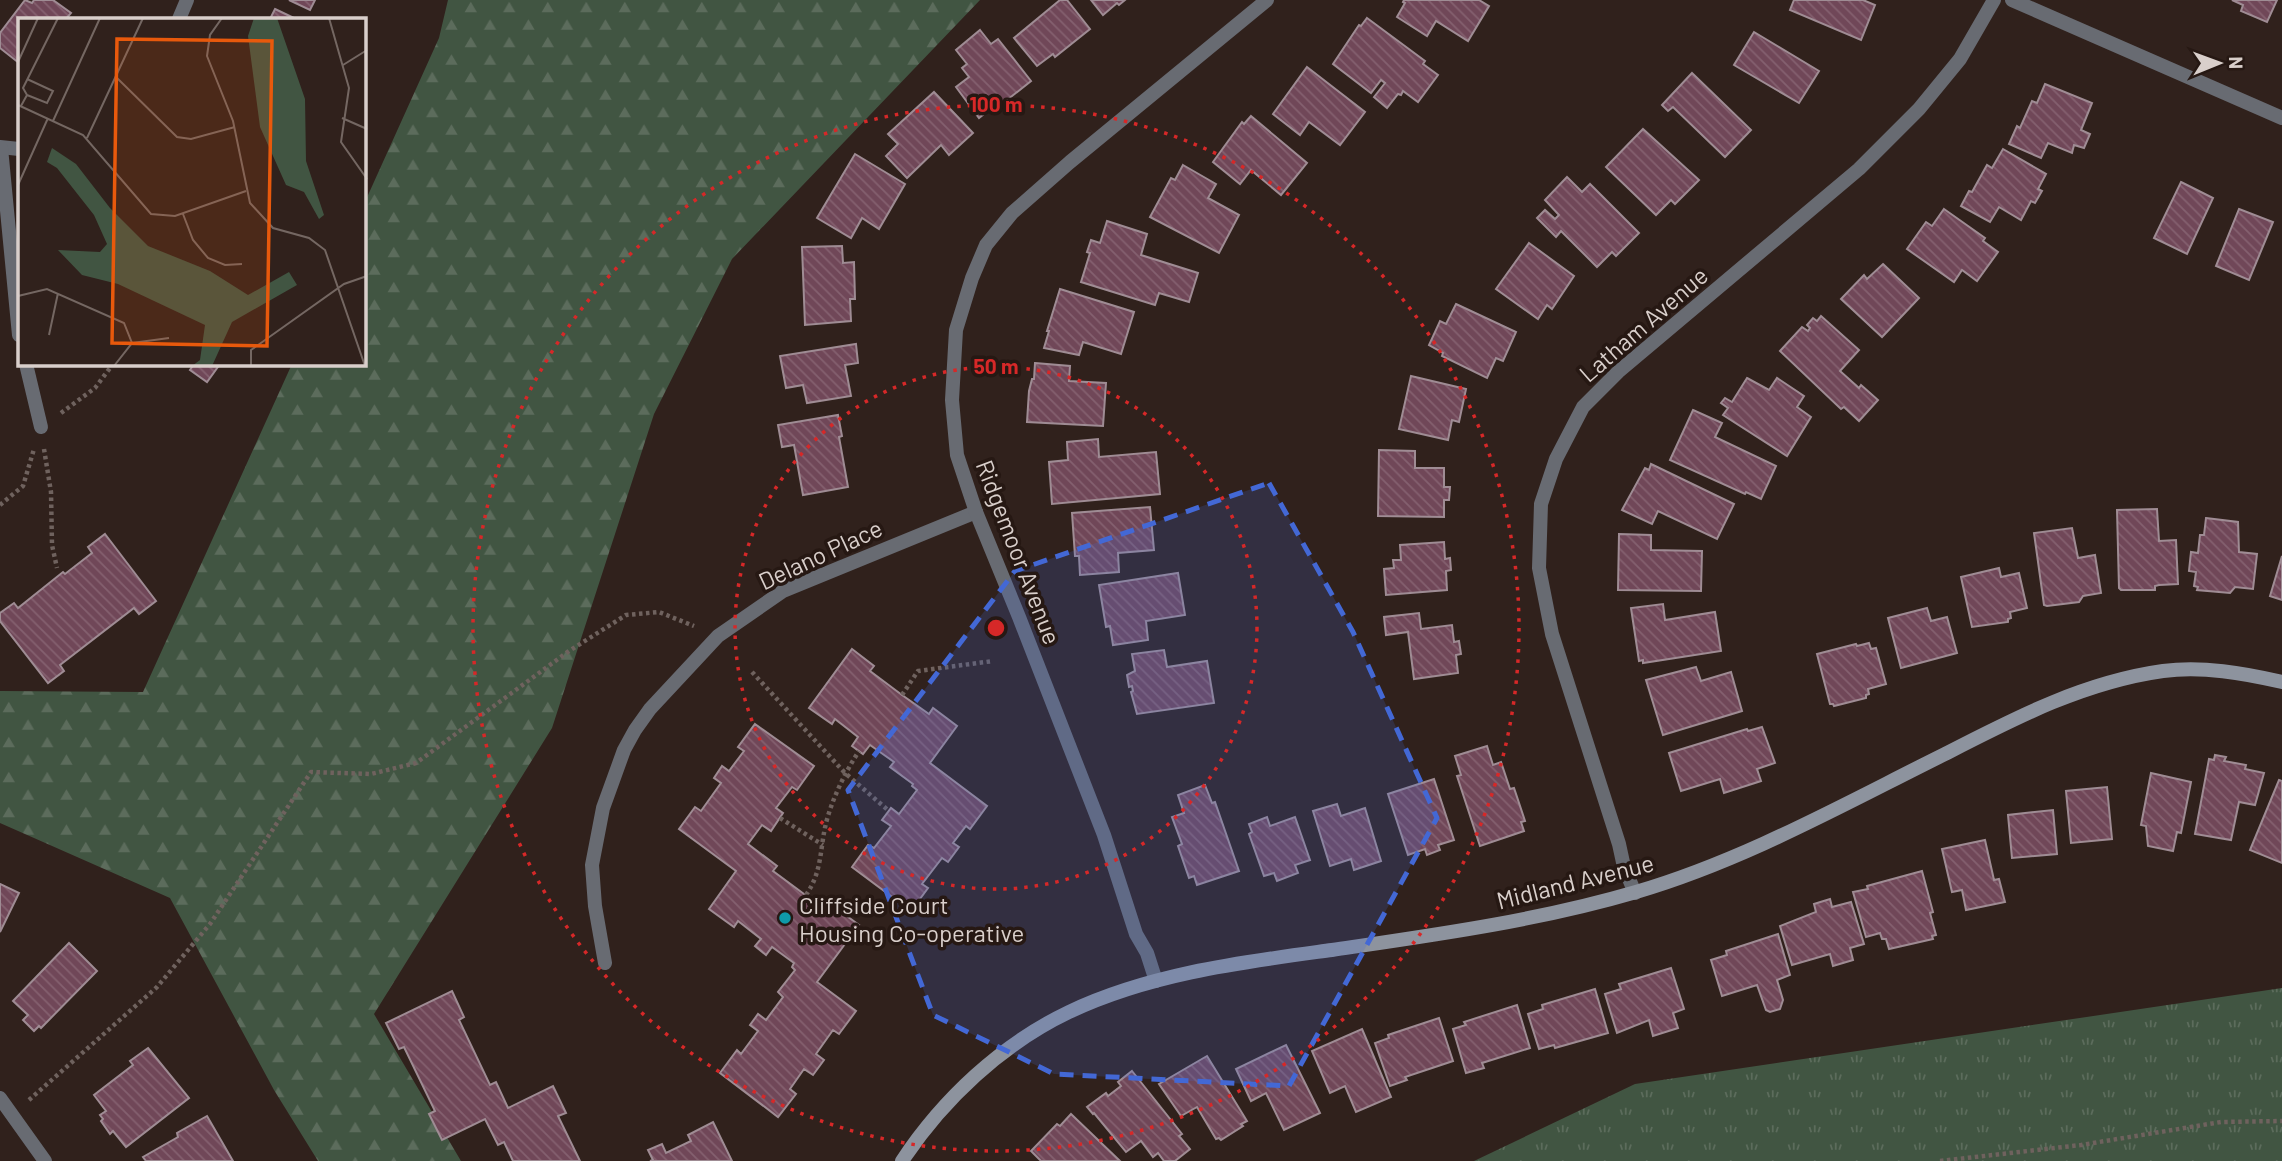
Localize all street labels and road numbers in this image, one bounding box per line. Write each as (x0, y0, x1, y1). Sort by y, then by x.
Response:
street label: Latham Avenue (1573, 260, 1713, 388)
street label: Ridgemoor Avenue (970, 456, 1068, 648)
street label: Delano Place (753, 513, 887, 595)
street label: Midland Avenue (1493, 847, 1657, 915)

